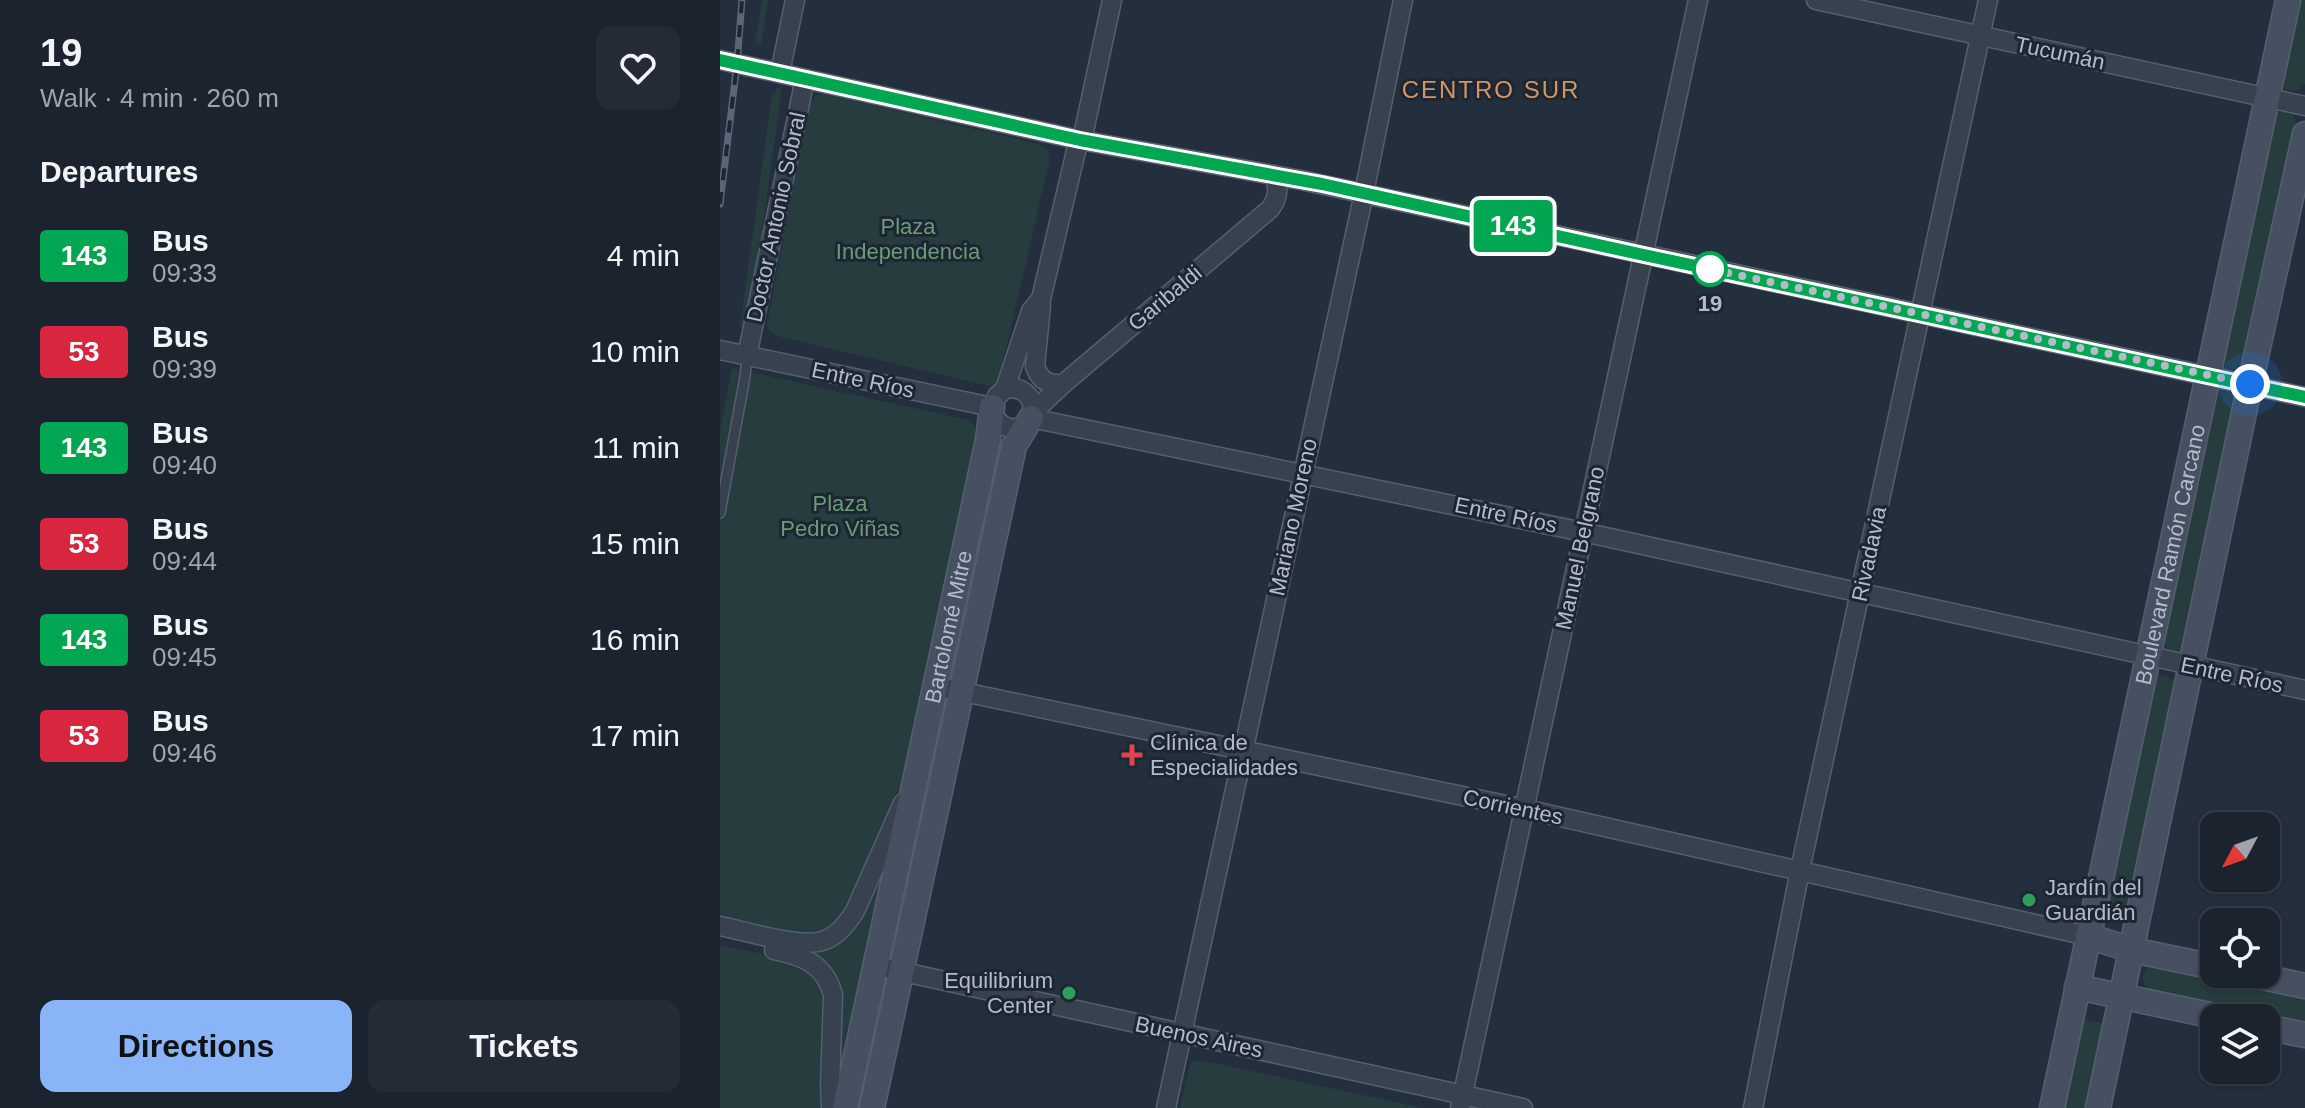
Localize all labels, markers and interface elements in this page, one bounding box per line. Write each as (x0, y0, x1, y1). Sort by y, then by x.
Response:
button: heart (596, 26, 680, 110)
street label: Tucumán (2013, 31, 2107, 75)
text: 19 (40, 32, 82, 74)
district label: CENTRO SUR (1402, 76, 1580, 103)
text: Walk · 4 min · 260 m (40, 83, 279, 113)
street label: Doctor Antonio Sobral (742, 110, 810, 324)
text: Departures (40, 155, 198, 188)
line badge: 143 (1467, 200, 1559, 252)
text: 143 (1490, 210, 1536, 241)
park label: Plaza Independencia (836, 214, 981, 264)
text: Bus (152, 224, 209, 257)
text: 4 min (607, 239, 680, 272)
text: 143 (61, 240, 107, 271)
marker: 19 (1693, 252, 1727, 286)
text: 09:33 (152, 258, 217, 288)
street label: Garibaldi (1123, 260, 1207, 336)
place label: 19 (1698, 291, 1722, 316)
text: Bus (152, 320, 209, 353)
text: 10 min (590, 335, 680, 368)
text: 53 (68, 336, 100, 367)
text: 09:39 (152, 354, 217, 384)
street label: Entre Ríos (810, 357, 916, 403)
your location (2230, 364, 2270, 404)
text: Bus (152, 416, 209, 449)
street label: Boulevard Ramón Carcano (2130, 422, 2210, 687)
text: 11 min (592, 431, 680, 464)
text: 143 (61, 432, 107, 463)
street label: Mariano Moreno (1264, 436, 1322, 598)
text: 09:40 (152, 450, 217, 480)
street label: Manuel Belgrano (1550, 464, 1610, 632)
park label: Plaza Pedro Viñas (780, 491, 900, 541)
street label: Entre Ríos (1453, 492, 1559, 538)
street label: Rivadavia (1847, 503, 1891, 604)
text: Bus (152, 512, 209, 545)
text: 15 min (590, 527, 680, 560)
text: 53 (68, 528, 100, 559)
text: 09:44 (152, 546, 217, 576)
street label: Bartolomé Mitre (920, 548, 976, 705)
text: Bus (152, 608, 209, 641)
text: 16 min (590, 623, 680, 656)
text: 143 (61, 624, 107, 655)
text: 09:45 (152, 642, 217, 672)
street label: Entre Ríos (2179, 652, 2285, 698)
text: Bus (152, 704, 209, 737)
text: 17 min (590, 719, 680, 752)
text: 53 (68, 720, 100, 751)
place label: Clínica de Especialidades (1150, 730, 1298, 780)
text: 09:46 (152, 738, 217, 768)
marker: Clínica de Especialidades (1121, 744, 1143, 766)
street label: Corrientes (1461, 784, 1565, 830)
north arrow (2200, 812, 2280, 892)
map controls (2200, 812, 2280, 1084)
place label: Jardín del Guardián (2045, 875, 2142, 925)
marker: Jardín del Guardián (2020, 891, 2038, 909)
button: locate (2200, 908, 2280, 988)
place label: Equilibrium Center (944, 968, 1053, 1018)
marker: Equilibrium Center (1060, 984, 1078, 1002)
button: Directions (40, 1000, 352, 1092)
button: Tickets (368, 1000, 680, 1092)
button: layers (2200, 1004, 2280, 1084)
street label: Buenos Aires (1133, 1011, 1265, 1063)

